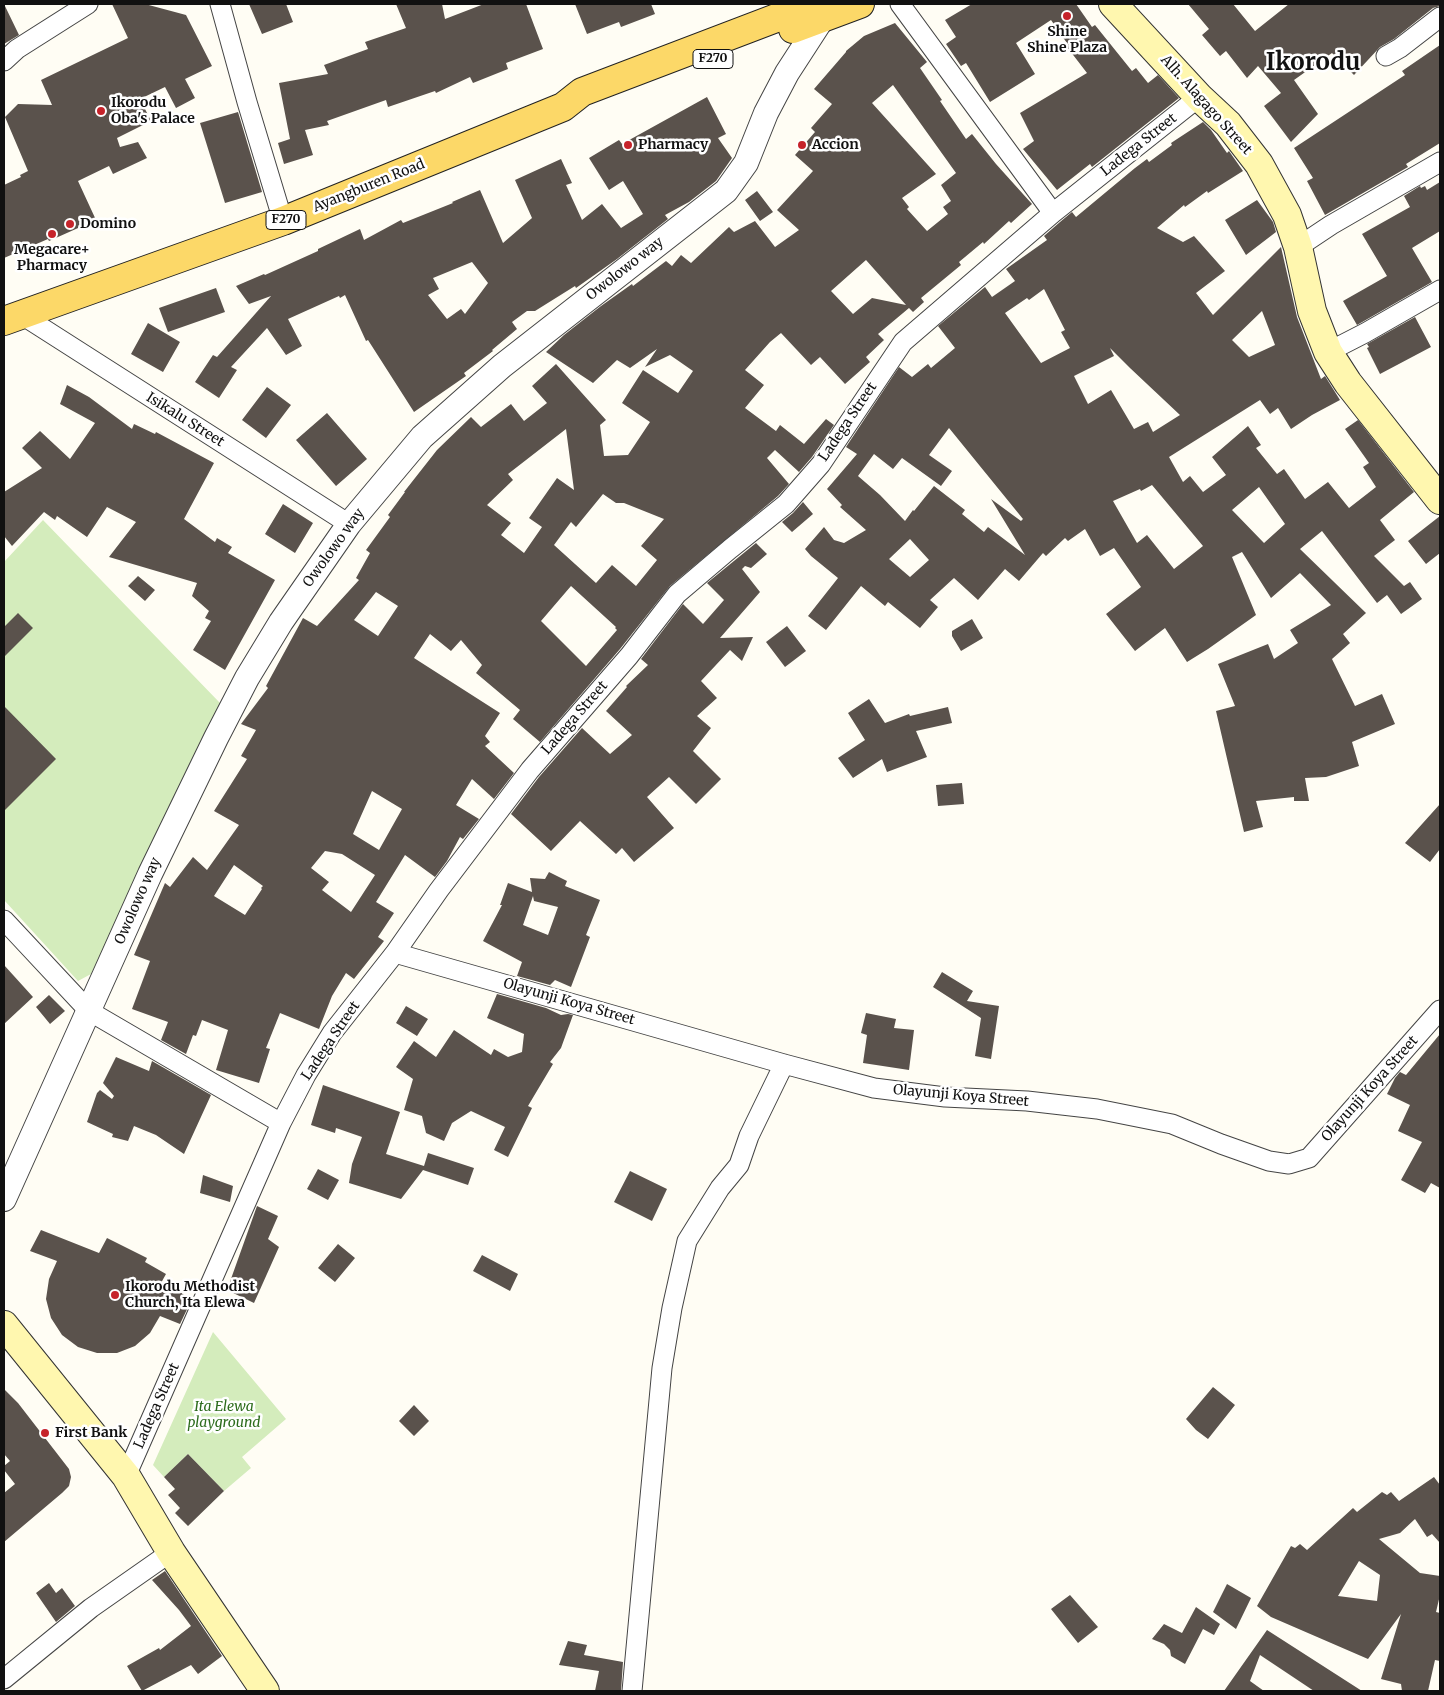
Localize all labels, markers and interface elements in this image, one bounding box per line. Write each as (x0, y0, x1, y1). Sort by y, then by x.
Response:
marker: Shine Shine Plaza (1061, 10, 1073, 22)
place label: Shine Shine Plaza (1027, 24, 1107, 56)
district label: Ikorodu (1266, 49, 1360, 77)
road number: F270 (693, 50, 733, 68)
street label: Alh. Alagago Street (1157, 52, 1255, 158)
place label: Ikorodu Oba's Palace (111, 95, 195, 128)
marker: Ikorodu Oba's Palace (95, 105, 107, 117)
street label: Ladega Street (1098, 110, 1180, 180)
place label: Pharmacy (638, 137, 708, 153)
place label: Accion (812, 137, 859, 153)
marker: Pharmacy (622, 139, 634, 151)
marker: Accion (796, 139, 808, 151)
street label: Ayangburen Road (311, 156, 427, 216)
road number: F270 (266, 210, 306, 230)
place label: Domino (80, 216, 136, 232)
marker: Domino (64, 218, 76, 230)
marker: Megacare+ Pharmacy (46, 228, 58, 240)
street label: Owolowo way (583, 234, 667, 304)
place label: Megacare+ Pharmacy (14, 242, 90, 274)
street label: Ladega Street (815, 379, 881, 465)
street label: Isikalu Street (143, 389, 227, 451)
street label: Owolowo way (300, 505, 368, 591)
street label: Ladega Street (539, 678, 611, 758)
street label: Owolowo way (111, 855, 165, 947)
street label: Olayunji Koya Street (501, 975, 637, 1029)
street label: Ladega Street (298, 998, 364, 1084)
street label: Olayunji Koya Street (1318, 1033, 1422, 1145)
street label: Olayunji Koya Street (892, 1082, 1030, 1110)
place label: Ikorodu Methodist Church, Ita Elewa (125, 1279, 255, 1311)
marker: Ikorodu Methodist Church, Ita Elewa (109, 1289, 121, 1301)
street label: Ladega Street (131, 1361, 183, 1451)
park label: Ita Elewa playground (187, 1399, 261, 1431)
place label: First Bank (55, 1425, 127, 1441)
marker: First Bank (39, 1427, 51, 1439)

